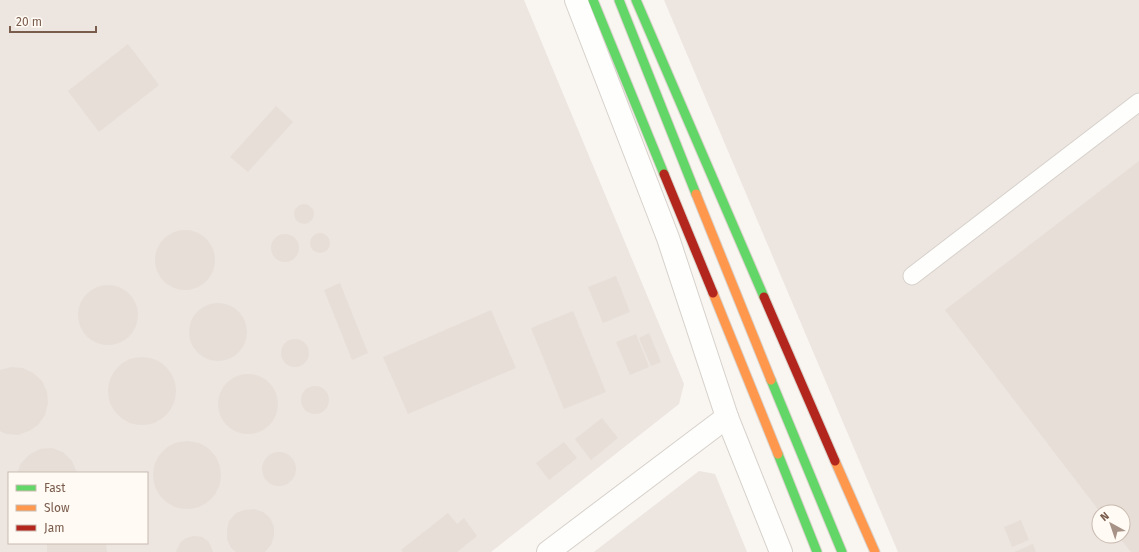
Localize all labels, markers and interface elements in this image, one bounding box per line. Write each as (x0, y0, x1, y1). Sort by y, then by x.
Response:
scale bar (10, 8, 96, 34)
text: 20 m (16, 15, 42, 29)
legend (8, 472, 148, 544)
text: Fast (44, 481, 66, 495)
text: Slow (44, 501, 70, 515)
north arrow (1091, 504, 1131, 544)
text: N (1098, 509, 1112, 524)
text: Jam (44, 521, 64, 535)

